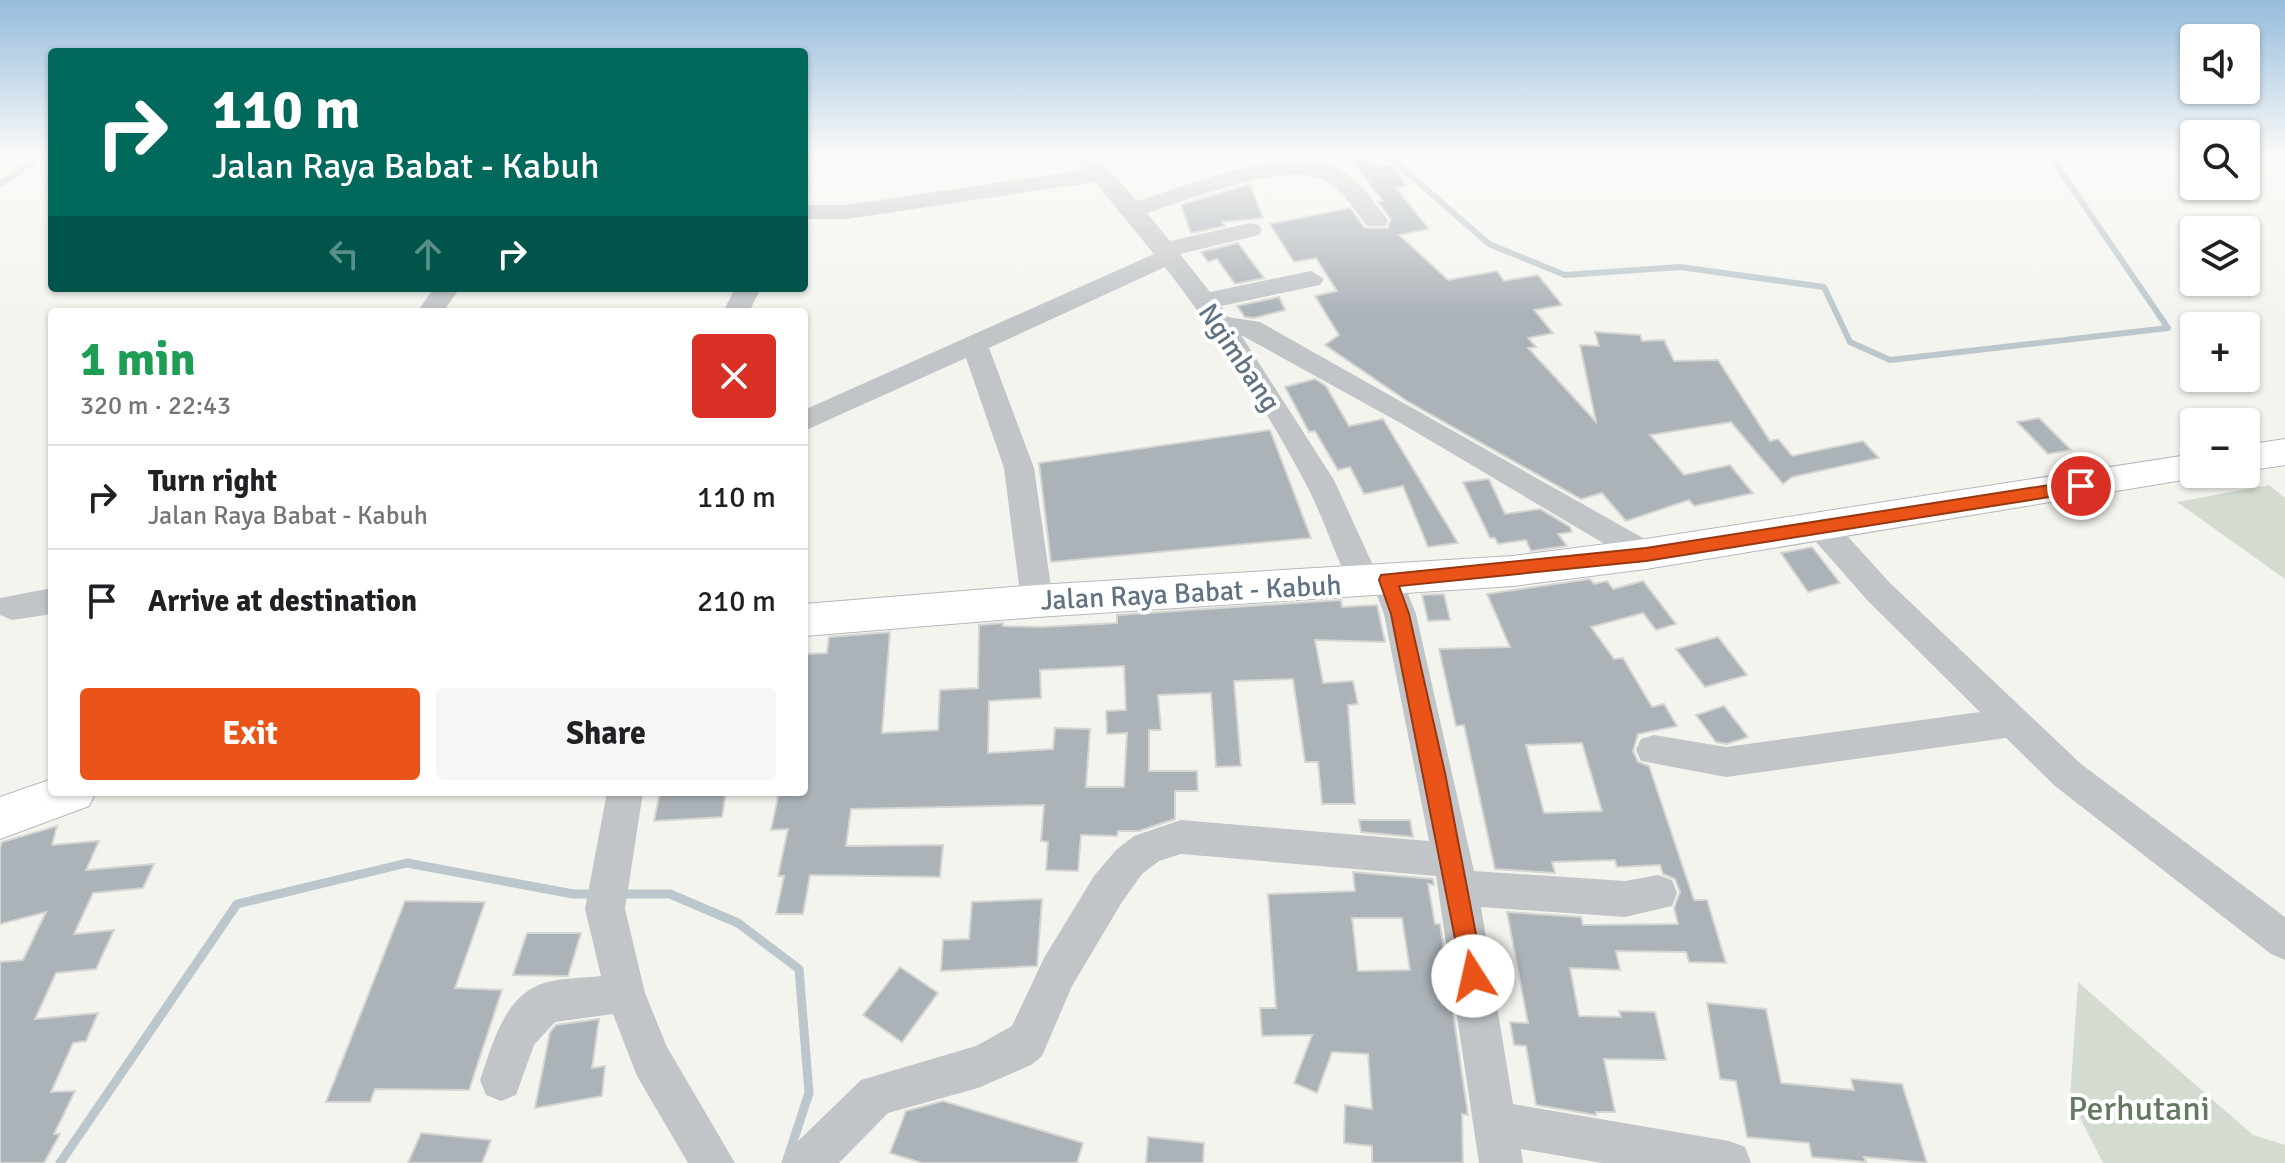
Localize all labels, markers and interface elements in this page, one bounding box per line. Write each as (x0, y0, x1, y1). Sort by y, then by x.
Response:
map controls (2180, 24, 2260, 488)
button: sound (2180, 24, 2260, 104)
text: 110 m (212, 75, 360, 144)
icon: right (80, 80, 184, 184)
button: search (2180, 120, 2260, 200)
text: Jalan Raya Babat - Kabuh (212, 144, 600, 189)
button: layers (2180, 216, 2260, 296)
icon: left (322, 232, 366, 276)
icon: ahead (406, 232, 450, 276)
icon: right (490, 232, 534, 276)
street label: Ngimbang (1191, 297, 1288, 418)
button: + (2180, 312, 2260, 392)
text: 1 min (80, 330, 196, 389)
button: close (692, 334, 776, 418)
text: 320 m · 22:43 (80, 390, 231, 422)
button: − (2180, 408, 2260, 488)
pin (2047, 452, 2115, 520)
text: Turn right (148, 463, 277, 500)
icon: arrive (2059, 464, 2103, 508)
icon: right (80, 475, 124, 519)
text: 110 m (697, 479, 776, 516)
text: Jalan Raya Babat - Kabuh (148, 500, 428, 532)
street label: Jalan Raya Babat - Kabuh (1040, 568, 1342, 618)
icon: arrive (80, 579, 124, 623)
text: Arrive at destination (148, 583, 417, 620)
text: 210 m (697, 583, 776, 620)
button: Exit (80, 688, 420, 780)
button: Share (436, 688, 776, 780)
position arrow (1431, 934, 1515, 1018)
park label: Perhutani (2068, 1088, 2210, 1130)

